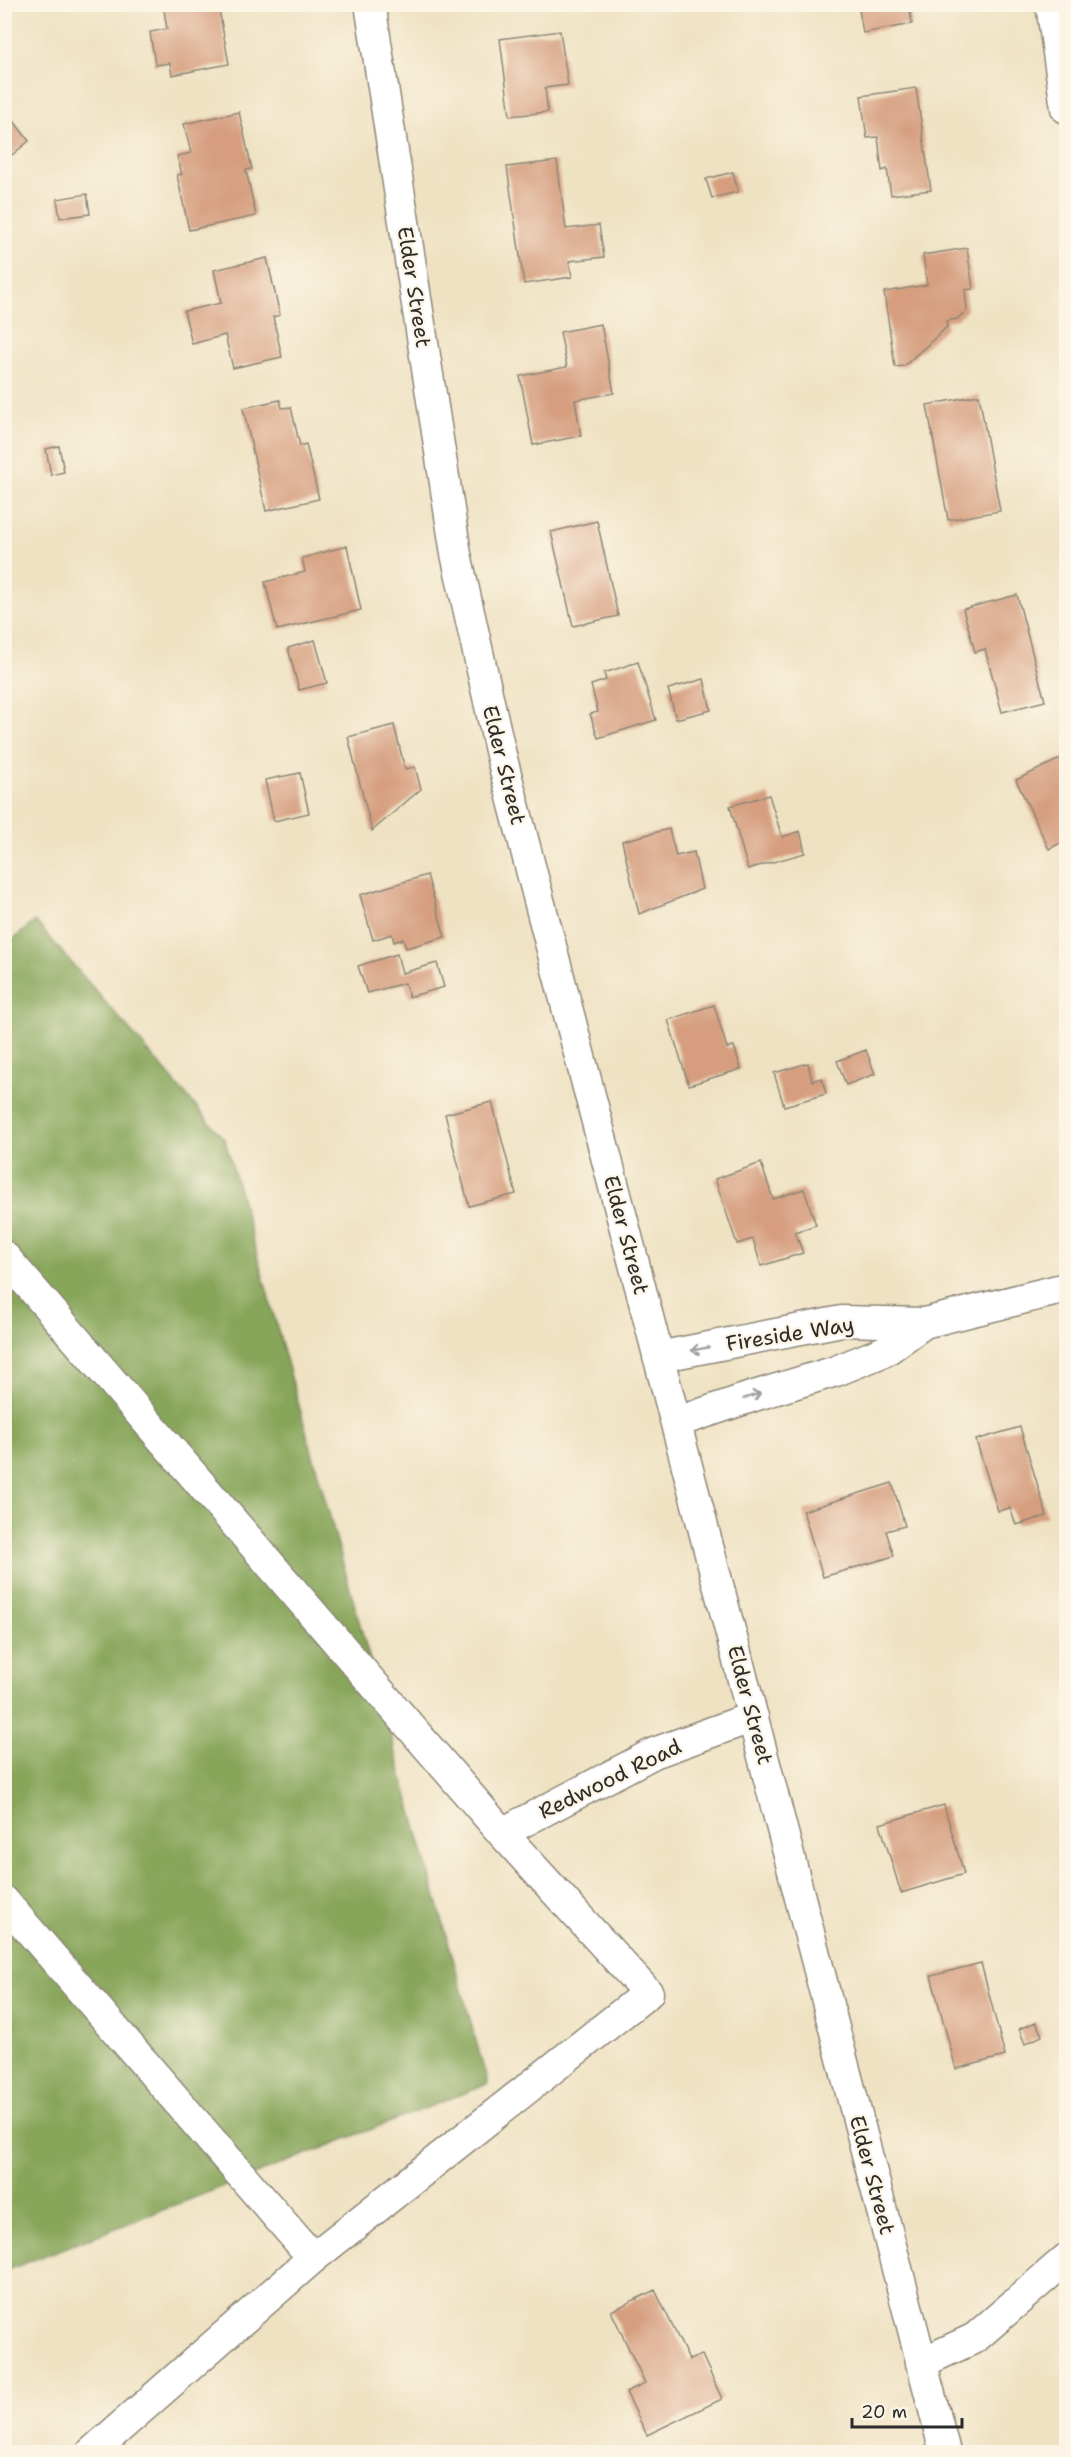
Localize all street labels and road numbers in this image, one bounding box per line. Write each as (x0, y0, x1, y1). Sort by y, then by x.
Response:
street label: Elder Street (391, 224, 437, 350)
street label: Elder Street (476, 702, 532, 828)
street label: Elder Street (597, 1172, 655, 1298)
street label: Fireside Way (724, 1310, 856, 1358)
street label: Elder Street (721, 1642, 779, 1768)
street label: Redwood Road (534, 1732, 686, 1826)
street label: Elder Street (843, 2112, 901, 2238)

